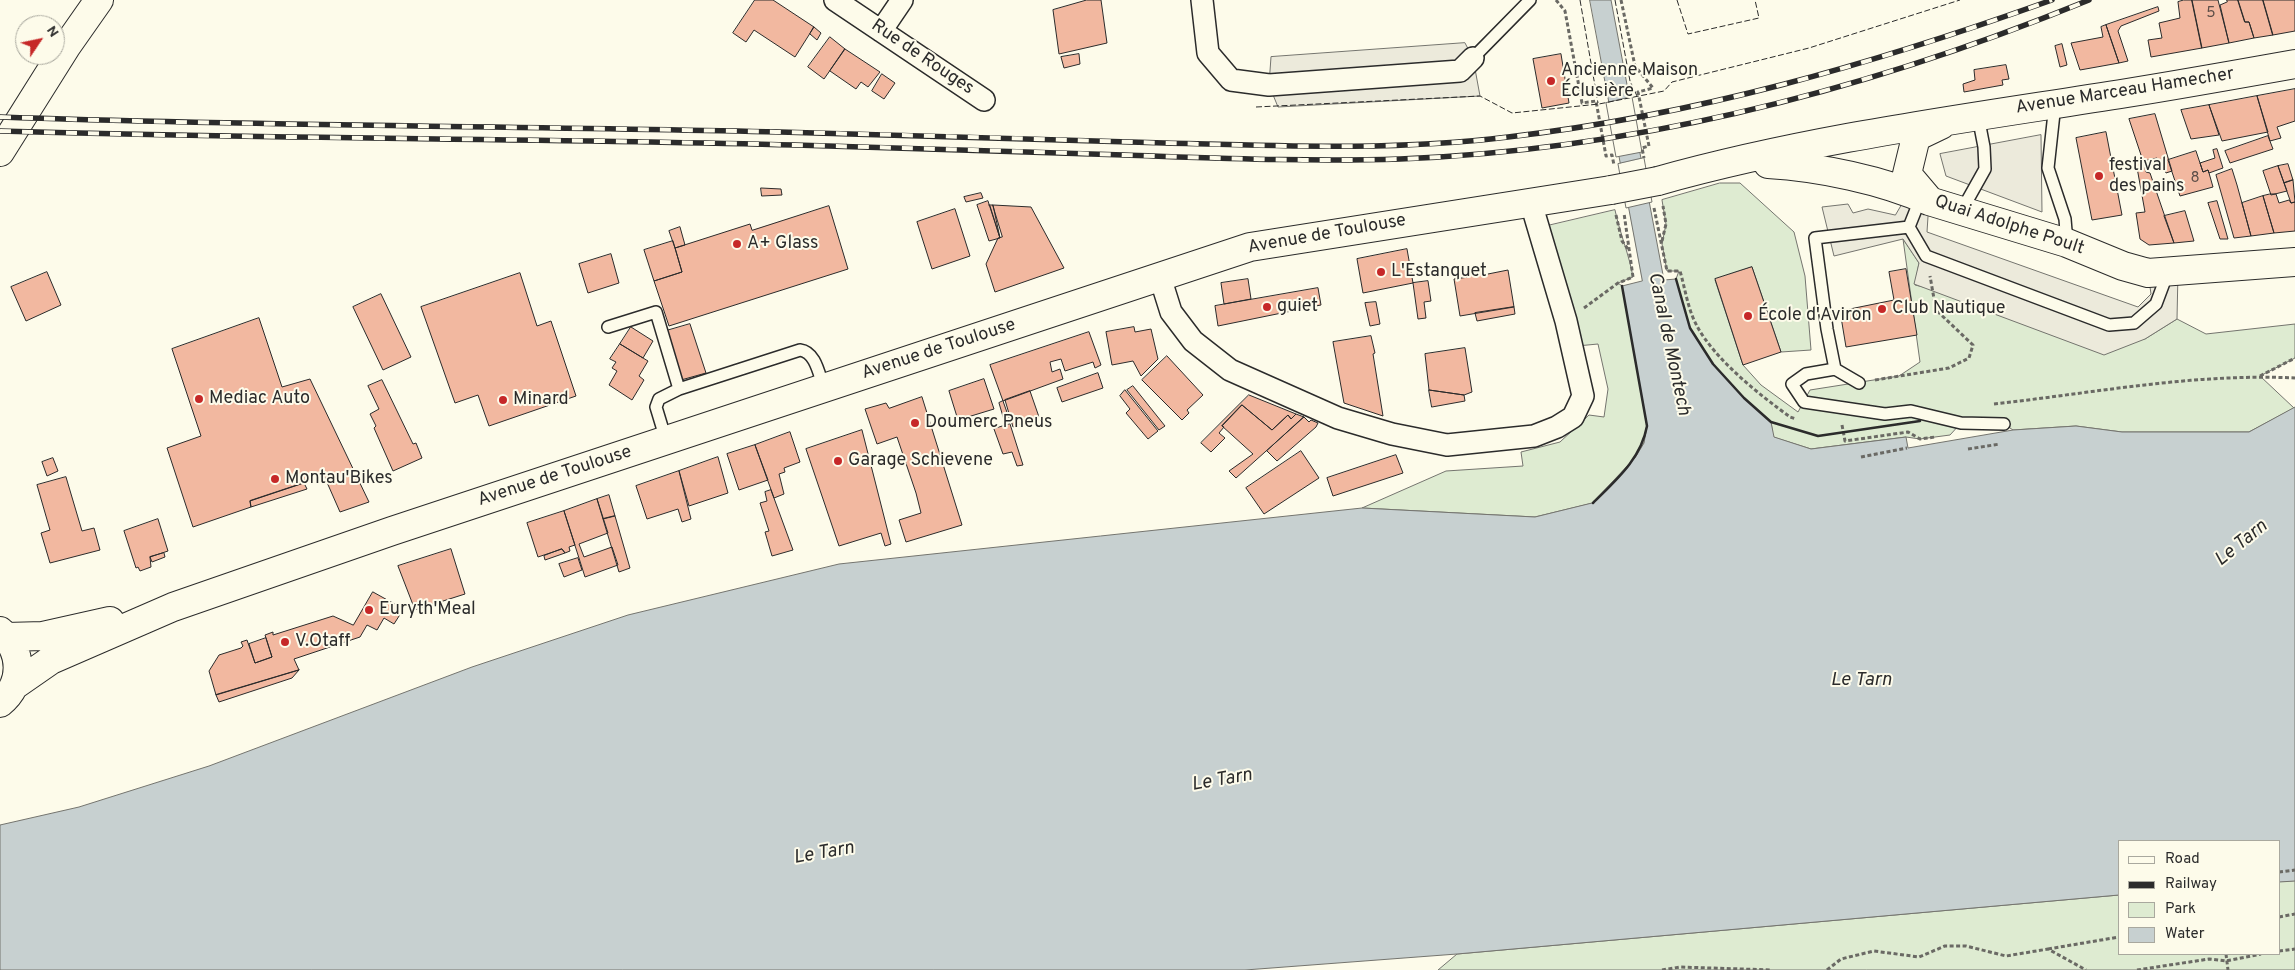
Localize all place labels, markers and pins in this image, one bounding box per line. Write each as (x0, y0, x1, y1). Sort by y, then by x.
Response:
place label: Ancienne Maison Éclusière (1561, 60, 1698, 102)
marker: Ancienne Maison Éclusière (1545, 75, 1557, 87)
place label: festival des pains (2109, 155, 2184, 198)
marker: festival des pains (2093, 170, 2105, 182)
place label: A+ Glass (747, 233, 819, 255)
marker: A+ Glass (731, 238, 743, 250)
place label: L'Estanquet (1391, 261, 1487, 283)
marker: L'Estanquet (1375, 266, 1387, 278)
place label: guiet (1277, 296, 1318, 318)
place label: Club Nautique (1892, 298, 2006, 320)
marker: guiet (1261, 301, 1273, 313)
marker: Club Nautique (1876, 303, 1888, 315)
place label: École d'Aviron (1758, 305, 1872, 327)
marker: École d'Aviron (1742, 310, 1754, 322)
place label: Mediac Auto (209, 388, 310, 410)
place label: Minard (513, 389, 569, 411)
marker: Mediac Auto (193, 393, 205, 405)
marker: Minard (497, 394, 509, 406)
place label: Doumerc Pneus (925, 412, 1053, 434)
marker: Doumerc Pneus (909, 417, 921, 429)
place label: Garage Schievene (848, 450, 993, 472)
marker: Garage Schievene (832, 455, 844, 467)
place label: Montau'Bikes (285, 468, 393, 490)
marker: Montau'Bikes (269, 473, 281, 485)
place label: Euryth'Meal (379, 599, 476, 621)
marker: Euryth'Meal (363, 604, 375, 616)
place label: V.Otaff (295, 631, 350, 653)
marker: V.Otaff (279, 636, 291, 648)

